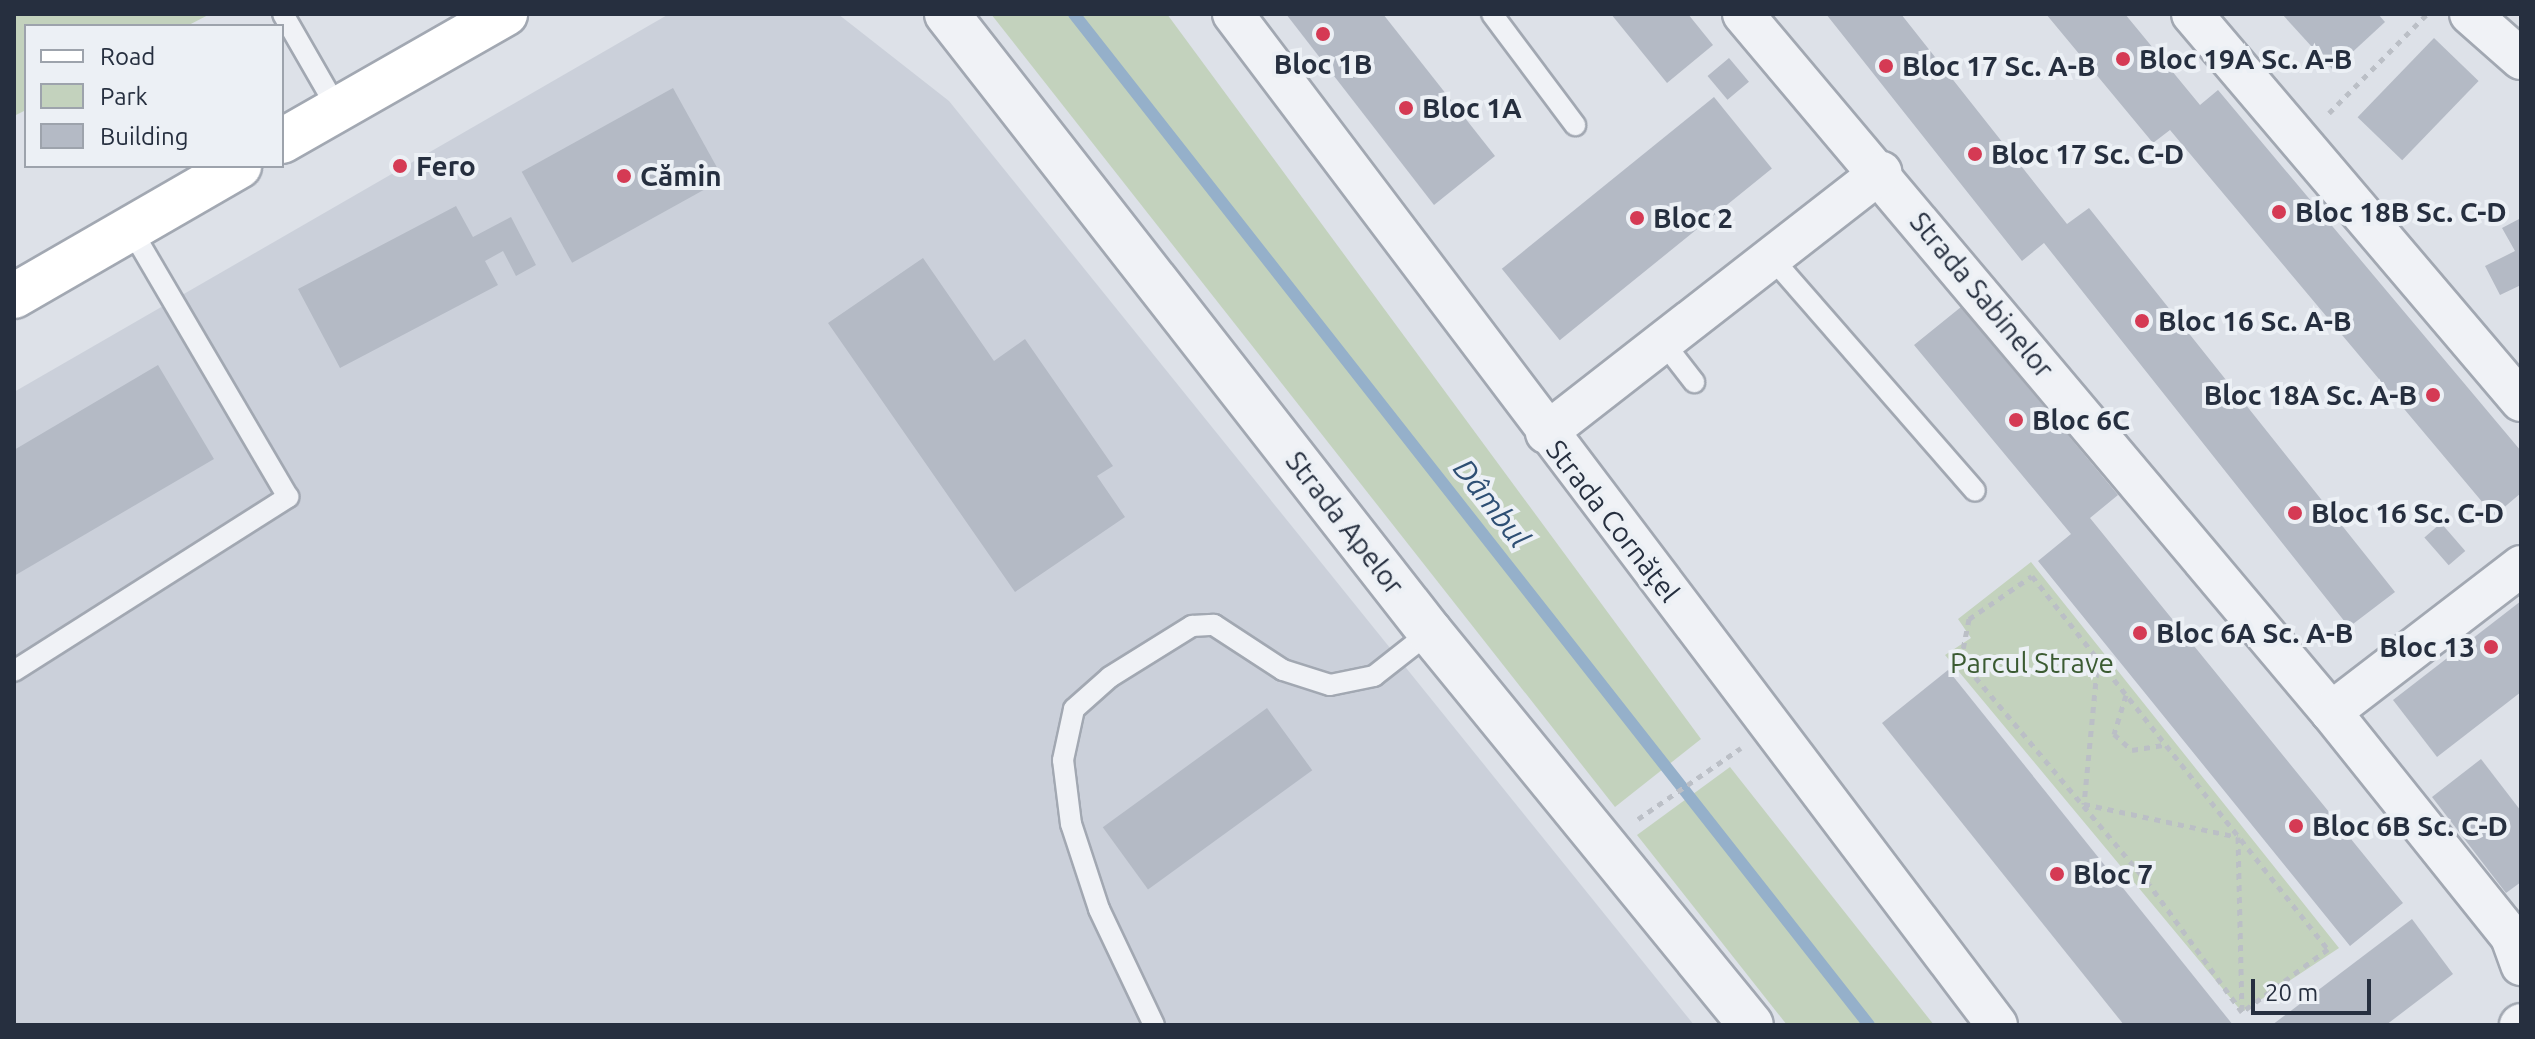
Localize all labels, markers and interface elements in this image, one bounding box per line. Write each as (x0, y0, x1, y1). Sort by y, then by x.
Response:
legend (24, 24, 284, 168)
marker: Bloc 1B (1314, 25, 1332, 43)
place label: Bloc 19A Sc. A-B (2139, 42, 2352, 76)
text: Road (100, 43, 155, 70)
place label: Bloc 1B (1274, 47, 1372, 81)
place label: Bloc 17 Sc. A-B (1902, 49, 2096, 83)
marker: Bloc 19A Sc. A-B (2114, 50, 2132, 68)
marker: Bloc 17 Sc. A-B (1877, 57, 1895, 75)
text: Park (100, 83, 148, 110)
place label: Bloc 1A (1422, 91, 1522, 125)
marker: Bloc 1A (1397, 99, 1415, 117)
text: Building (100, 123, 188, 150)
place label: Bloc 17 Sc. C-D (1991, 137, 2184, 171)
marker: Bloc 17 Sc. C-D (1966, 145, 1984, 163)
place label: Fero (416, 149, 476, 183)
marker: Fero (391, 157, 409, 175)
place label: Cămin (640, 159, 722, 193)
marker: Cămin (615, 167, 633, 185)
place label: Bloc 18B Sc. C-D (2295, 195, 2507, 229)
place label: Bloc 2 (1653, 201, 1733, 235)
marker: Bloc 18B Sc. C-D (2270, 203, 2288, 221)
street label: Strada Sabinelor (1903, 205, 2061, 385)
marker: Bloc 2 (1628, 209, 1646, 227)
place label: Bloc 16 Sc. A-B (2158, 304, 2352, 338)
marker: Bloc 16 Sc. A-B (2133, 312, 2151, 330)
place label: Bloc 18A Sc. A-B (2204, 378, 2417, 412)
marker: Bloc 18A Sc. A-B (2424, 386, 2442, 404)
place label: Bloc 6C (2032, 403, 2130, 437)
marker: Bloc 6C (2007, 411, 2025, 429)
street label: Strada Cornățel (1539, 433, 1687, 609)
street label: Strada Apelor (1279, 445, 1411, 601)
water label: Dâmbul (1446, 451, 1538, 555)
place label: Bloc 16 Sc. C-D (2311, 496, 2504, 530)
marker: Bloc 16 Sc. C-D (2286, 504, 2304, 522)
place label: Bloc 6A Sc. A-B (2156, 616, 2353, 650)
marker: Bloc 6A Sc. A-B (2131, 624, 2149, 642)
place label: Bloc 13 (2379, 630, 2475, 664)
marker: Bloc 13 (2482, 638, 2500, 656)
park label: Parcul Strave (1950, 646, 2114, 680)
place label: Bloc 6B Sc. C-D (2312, 809, 2508, 843)
marker: Bloc 6B Sc. C-D (2287, 817, 2305, 835)
place label: Bloc 7 (2073, 857, 2153, 891)
marker: Bloc 7 (2048, 865, 2066, 883)
scale bar (2255, 963, 2375, 1013)
text: 20 m (2265, 979, 2318, 1006)

